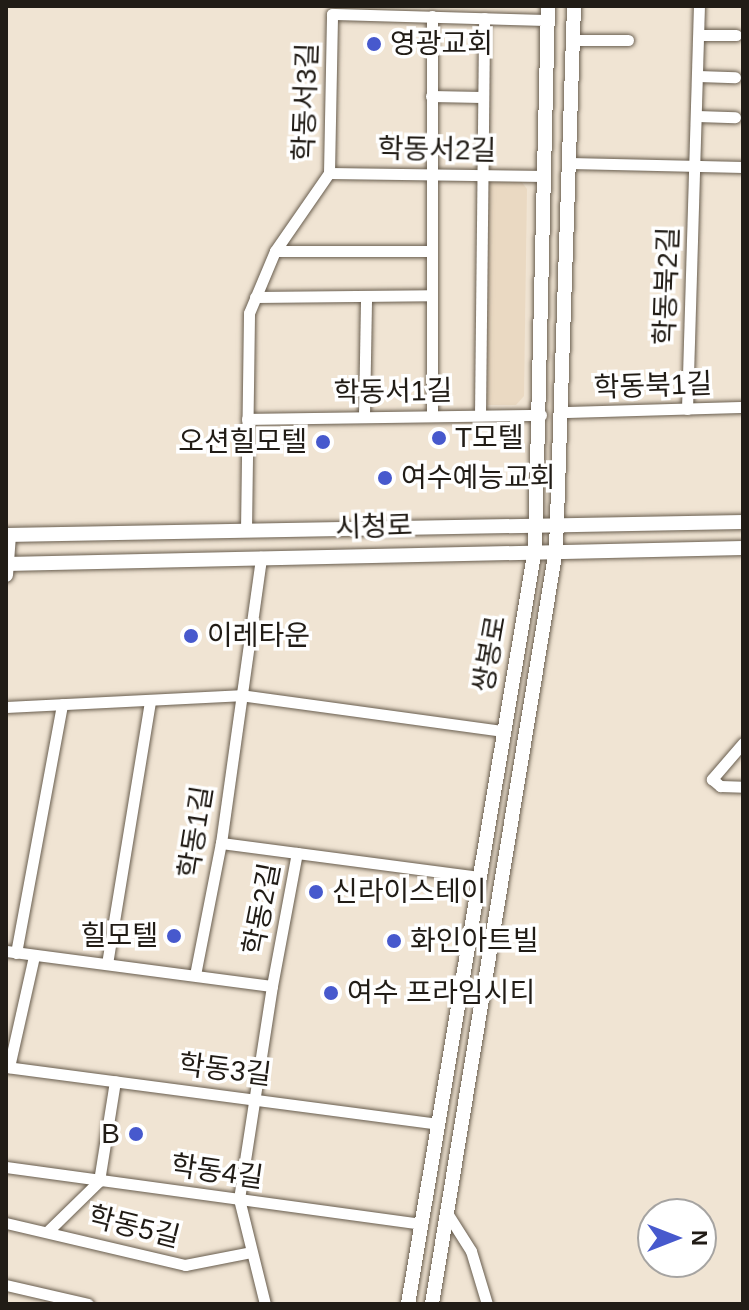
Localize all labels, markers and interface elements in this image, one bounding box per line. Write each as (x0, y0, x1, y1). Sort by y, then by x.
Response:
place label: 영광교회 (390, 27, 493, 61)
marker: 영광교회 (365, 35, 383, 53)
street label: 학동서3길 (287, 42, 325, 162)
street label: 학동서2길 (377, 132, 497, 168)
street label: 학동북2길 (648, 226, 686, 346)
street label: 학동북1길 (593, 367, 713, 405)
street label: 학동서1길 (333, 374, 453, 410)
place label: T모텔 (455, 421, 524, 455)
place label: 오션힐모텔 (178, 425, 307, 459)
marker: T모텔 (430, 429, 448, 447)
marker: 오션힐모텔 (314, 433, 332, 451)
place label: 여수예능교회 (401, 461, 556, 495)
marker: 여수예능교회 (376, 469, 394, 487)
street label: 시청로 (335, 509, 413, 545)
street label: 쌍봉로 (467, 613, 513, 695)
place label: 이레타운 (207, 619, 310, 653)
marker: 이레타운 (182, 627, 200, 645)
street label: 학동1길 (172, 784, 220, 880)
street label: 학동2길 (237, 860, 287, 958)
place label: 신라이스테이 (332, 875, 487, 909)
marker: 신라이스테이 (307, 883, 325, 901)
place label: 힐모텔 (81, 919, 158, 953)
place label: 화인아트빌 (410, 924, 539, 958)
marker: 힐모텔 (165, 927, 183, 945)
marker: 화인아트빌 (385, 932, 403, 950)
place label: 여수 프라임시티 (347, 976, 535, 1010)
marker: 여수 프라임시티 (322, 984, 340, 1002)
street label: 학동3길 (177, 1048, 273, 1092)
place label: B (101, 1117, 120, 1151)
marker: B (127, 1125, 145, 1143)
street label: 학동4길 (169, 1149, 265, 1195)
north arrow (637, 1198, 717, 1278)
street label: 학동5길 (85, 1199, 183, 1255)
text: N (687, 1230, 712, 1246)

